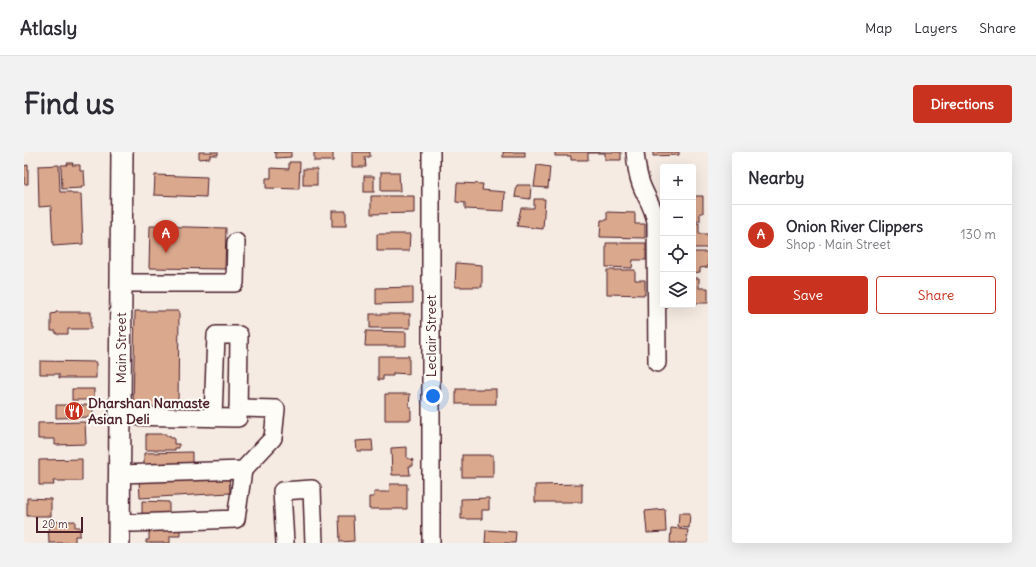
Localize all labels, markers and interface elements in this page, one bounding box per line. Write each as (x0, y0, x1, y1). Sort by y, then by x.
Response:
text: Atlasly (20, 16, 77, 40)
text: Map (865, 19, 892, 37)
text: Layers (914, 19, 957, 37)
text: Share (979, 19, 1016, 37)
button: Directions (913, 85, 1012, 123)
text: Find us (24, 86, 115, 122)
map controls (660, 164, 696, 308)
button: + (660, 164, 696, 200)
text: Nearby (748, 167, 804, 189)
button: − (660, 200, 696, 236)
text: Onion River Clippers (786, 217, 923, 236)
pin: A (153, 220, 179, 253)
text: A (757, 226, 765, 243)
text: 130 m (960, 226, 996, 243)
button: locate (660, 236, 696, 272)
text: Shop · Main Street (786, 236, 891, 253)
button: layers (660, 272, 696, 308)
button: Save (748, 276, 868, 314)
button: Share (876, 276, 996, 314)
street label: Leclair Street (422, 294, 440, 377)
street label: Main Street (112, 312, 130, 384)
your location (423, 386, 443, 406)
place label: Dharshan Namaste Asian Deli (88, 394, 210, 428)
restaurant icon: Dharshan Namaste Asian Deli (63, 400, 85, 422)
scale bar (36, 515, 83, 534)
text: 20 m (42, 517, 68, 531)

